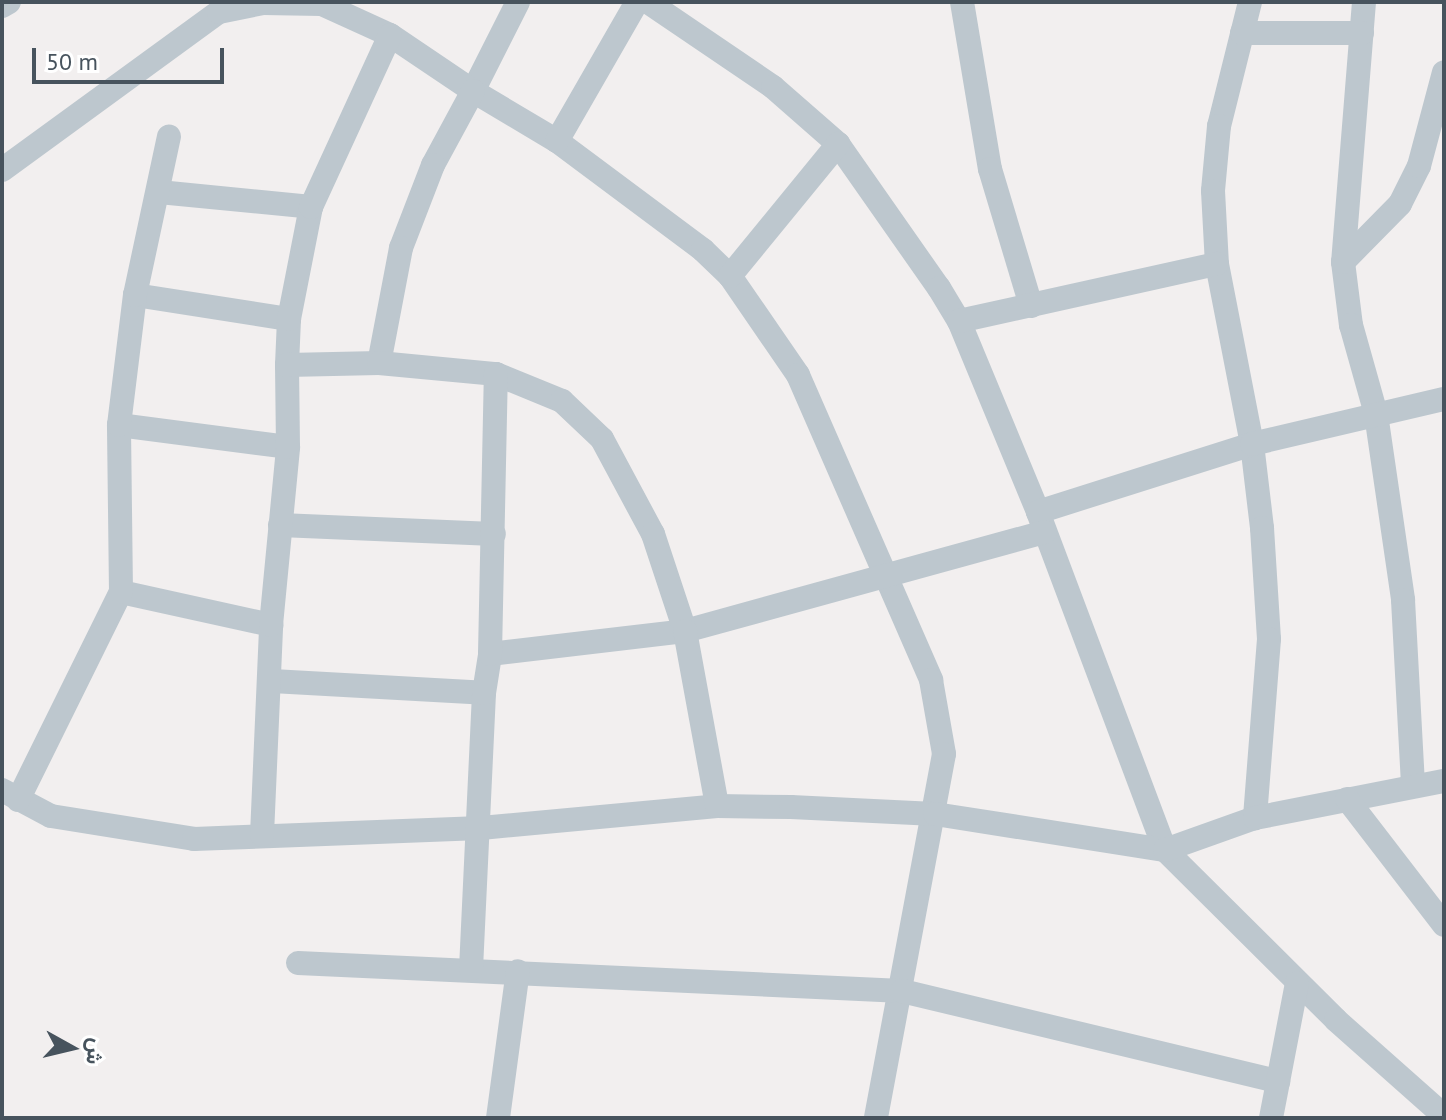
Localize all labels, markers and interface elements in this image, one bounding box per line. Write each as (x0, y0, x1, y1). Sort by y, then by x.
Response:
scale bar (36, 32, 228, 82)
text: 50 m (46, 46, 98, 77)
north arrow (32, 1008, 112, 1088)
text: ش (80, 1036, 111, 1066)

